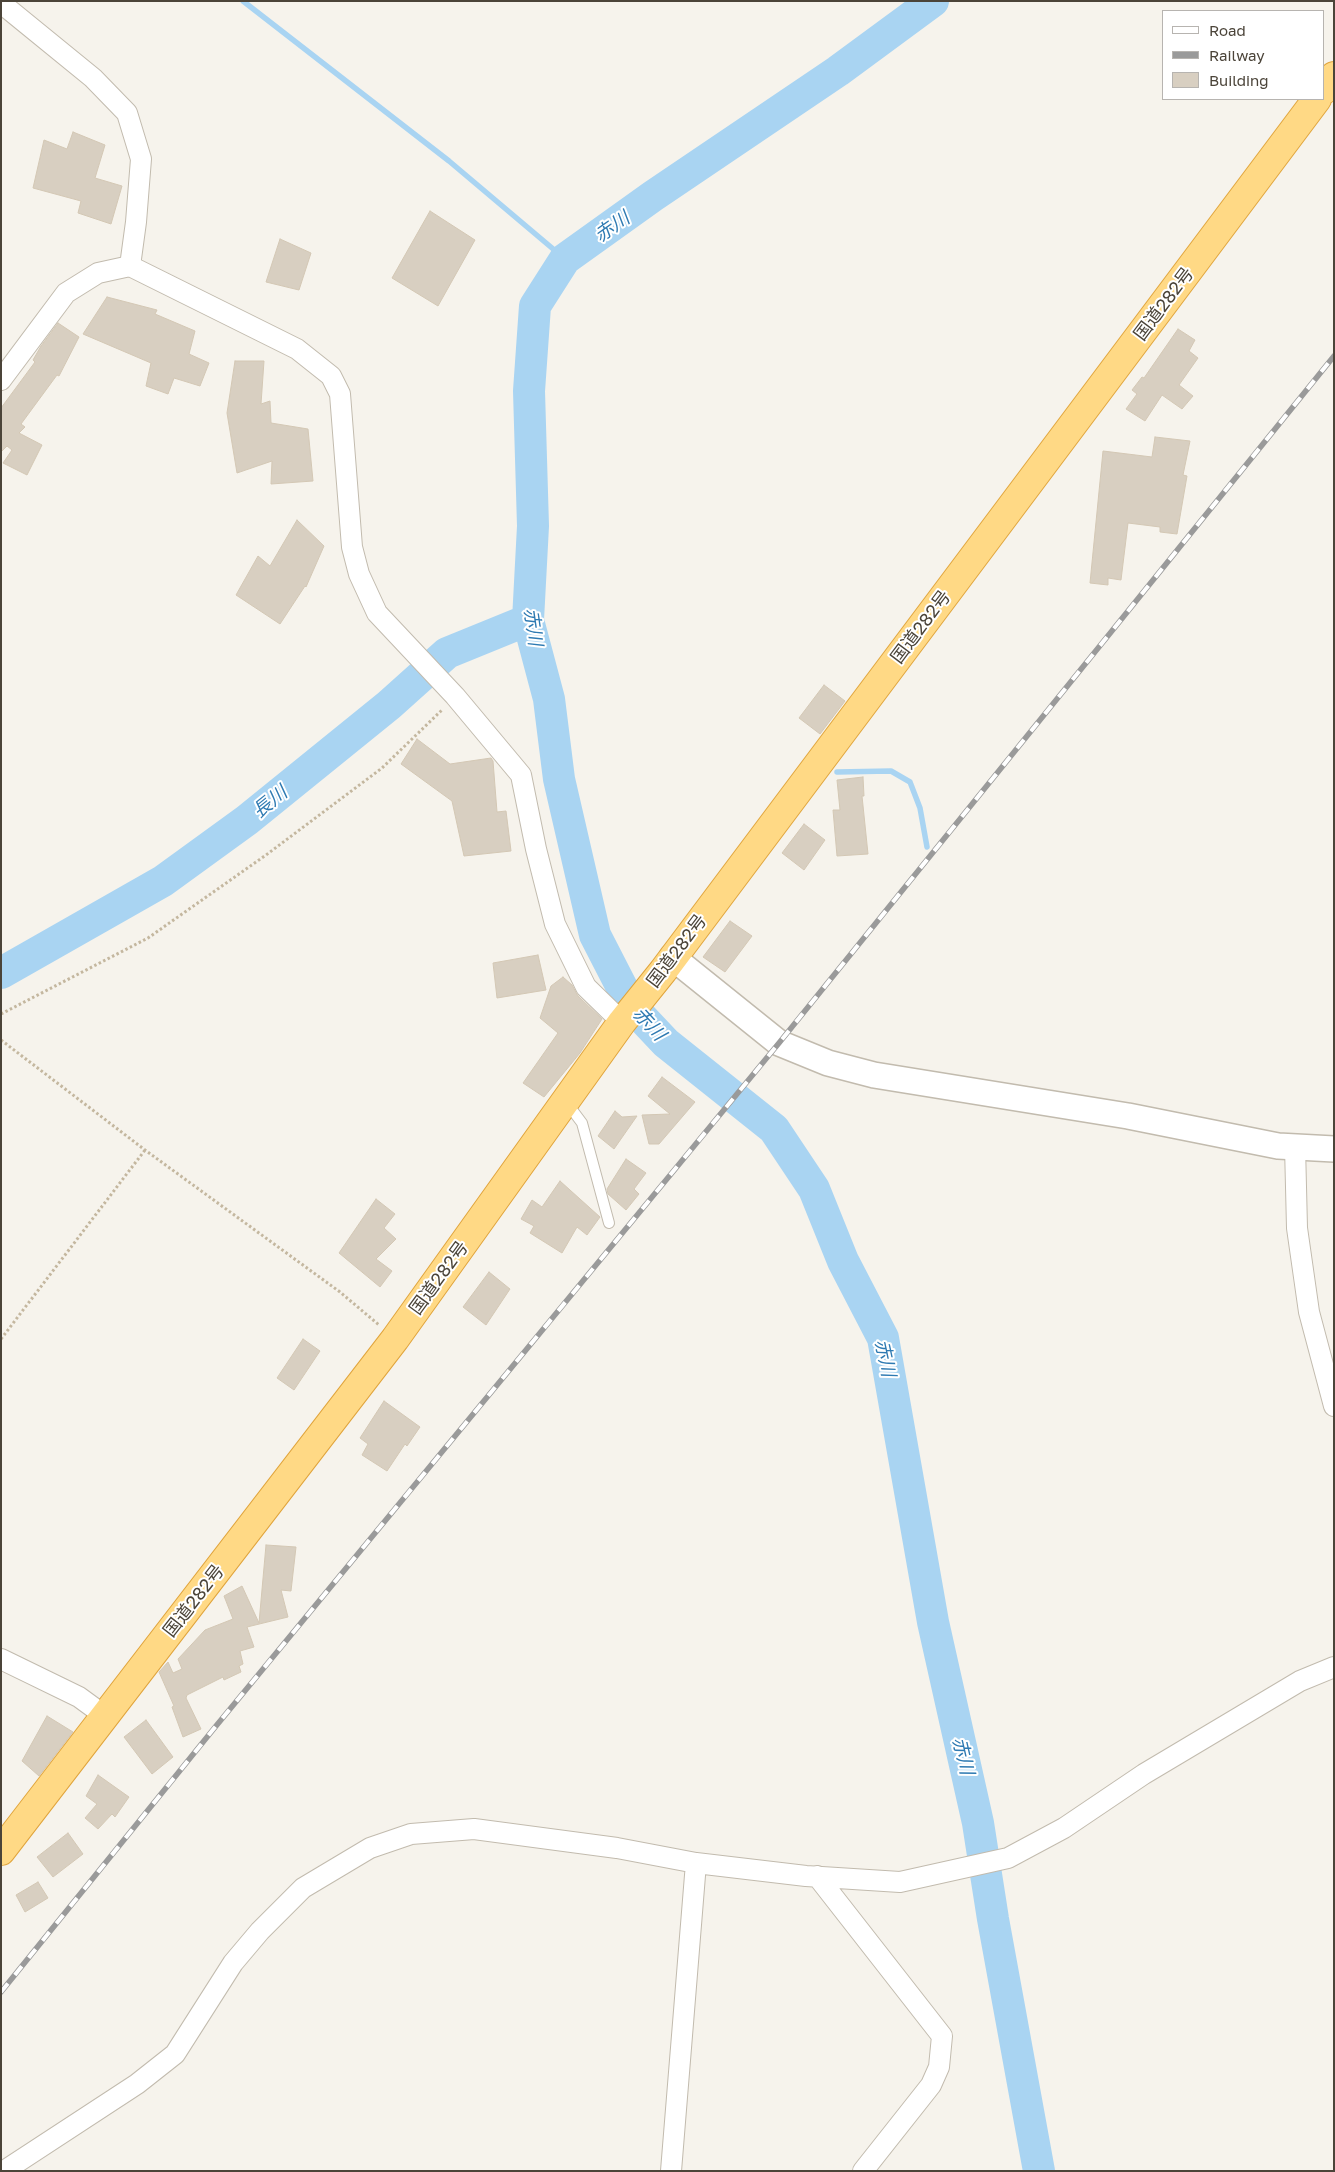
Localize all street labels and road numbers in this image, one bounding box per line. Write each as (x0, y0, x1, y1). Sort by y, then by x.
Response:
street label: 国道282号 (1130, 263, 1198, 345)
street label: 国道282号 (887, 586, 955, 668)
street label: 国道282号 (643, 910, 711, 992)
street label: 国道282号 (405, 1237, 473, 1319)
street label: 国道282号 (159, 1561, 229, 1641)

